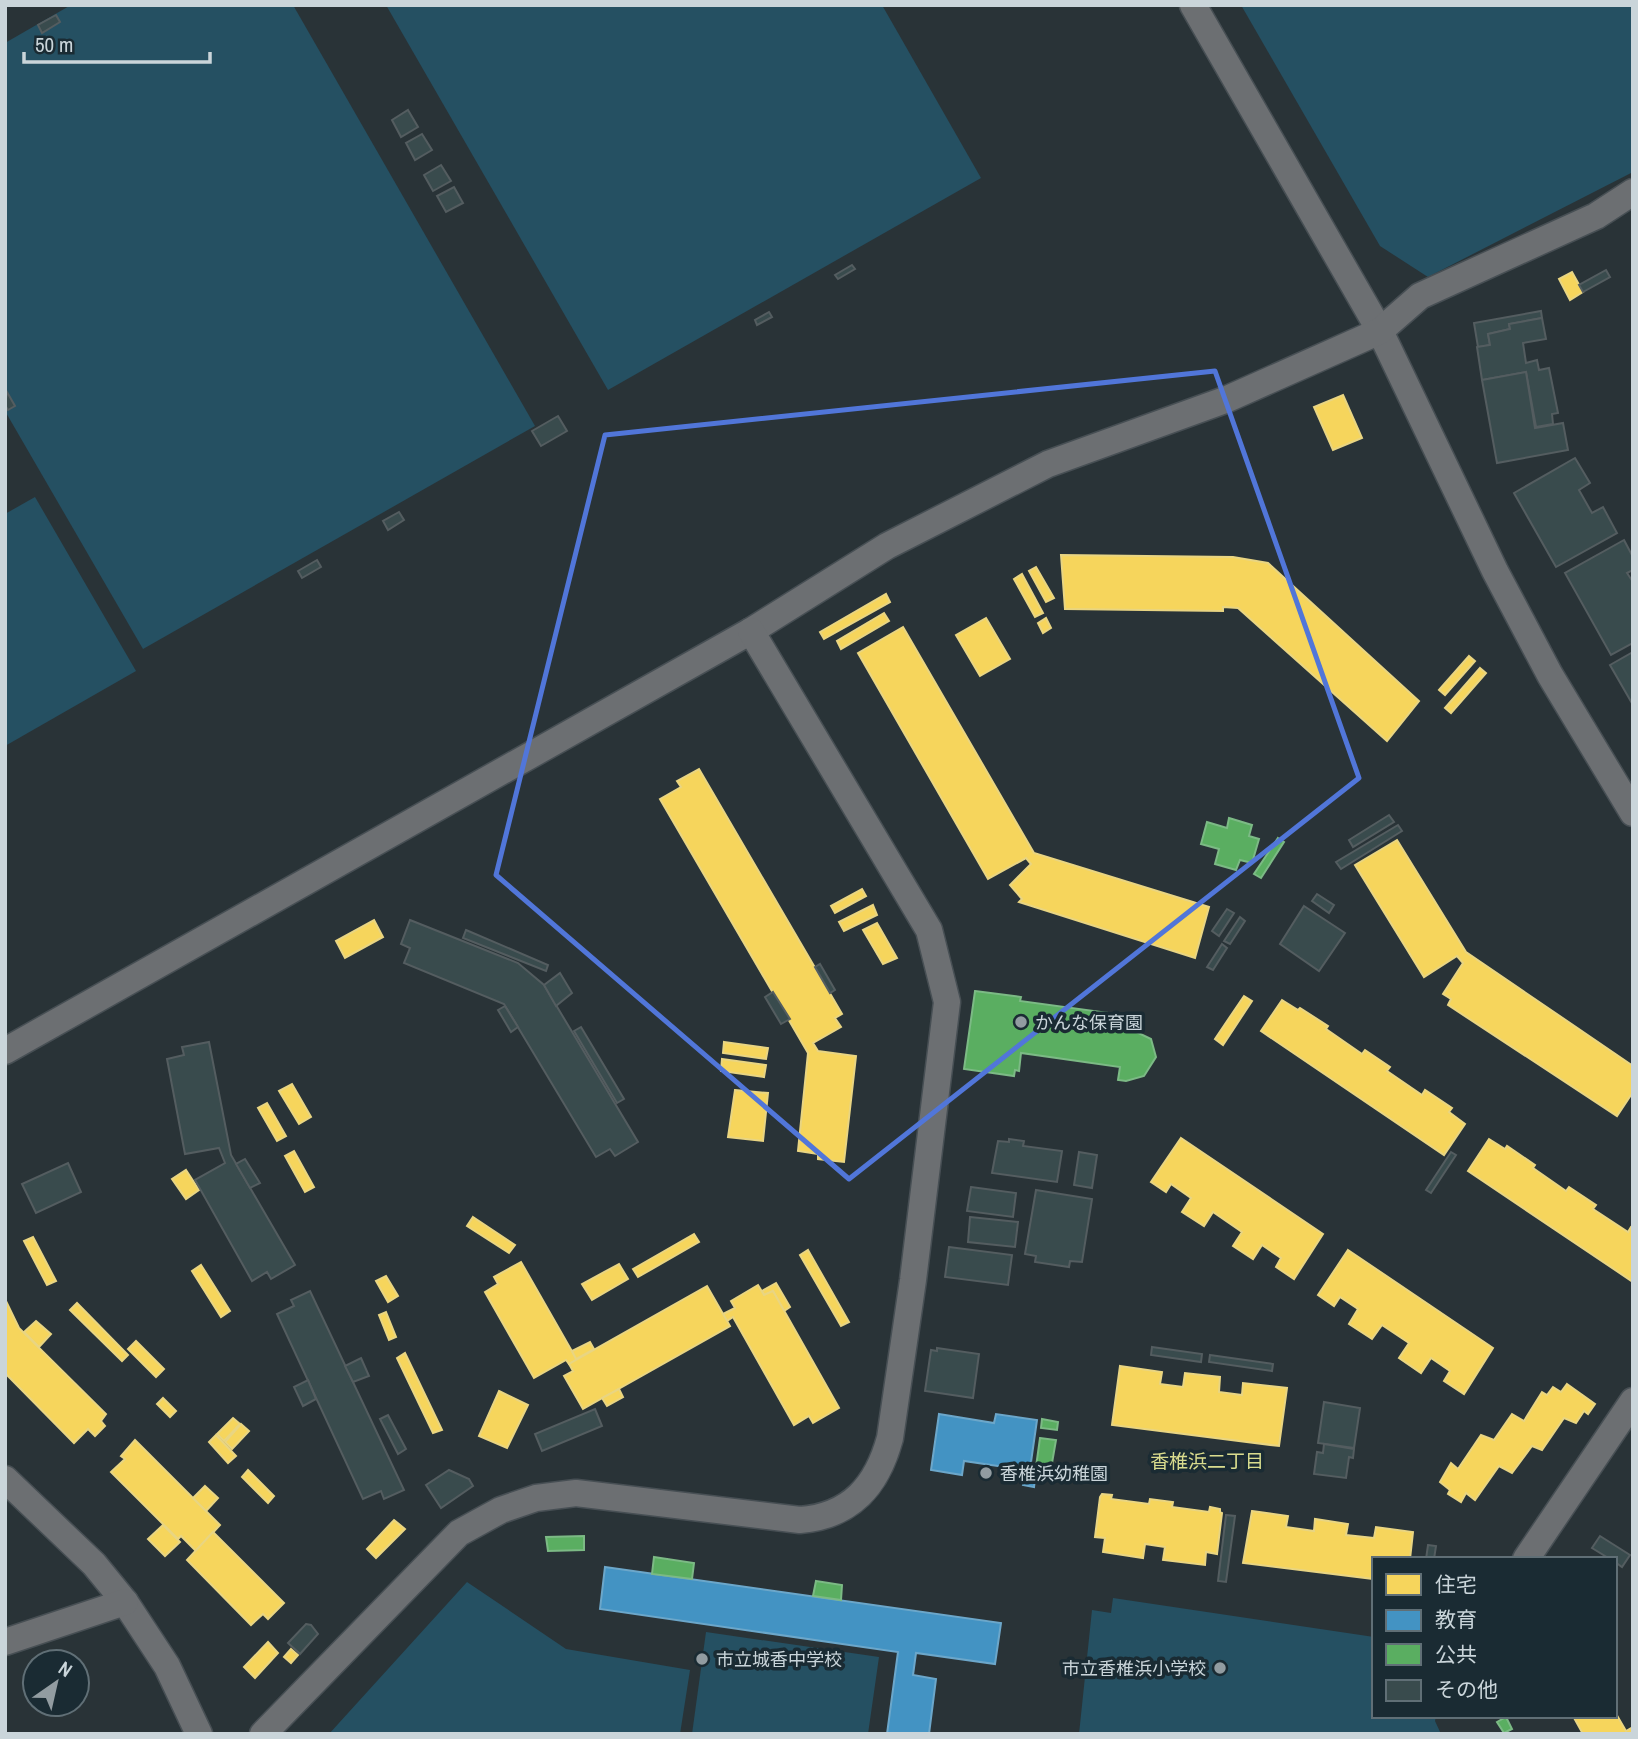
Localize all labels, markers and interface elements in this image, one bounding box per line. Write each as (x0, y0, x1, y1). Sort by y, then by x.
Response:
scale bar (24, 21, 210, 65)
text: 50 m (35, 30, 73, 59)
place label: かんな保育園 (1035, 1010, 1143, 1035)
marker: かんな保育園 (1013, 1014, 1029, 1030)
district label: 香椎浜二丁目 (1150, 1448, 1264, 1474)
place label: 香椎浜幼稚園 (1000, 1461, 1108, 1486)
marker: 香椎浜幼稚園 (978, 1465, 994, 1481)
legend (1372, 1557, 1617, 1718)
text: 住宅 (1435, 1570, 1477, 1599)
text: 教育 (1435, 1605, 1477, 1634)
text: 公共 (1435, 1640, 1477, 1669)
place label: 市立城香中学校 (716, 1647, 842, 1672)
north arrow (21, 1648, 91, 1718)
marker: 市立城香中学校 (694, 1651, 710, 1667)
text: N (54, 1655, 77, 1683)
place label: 市立香椎浜小学校 (1062, 1656, 1206, 1681)
marker: 市立香椎浜小学校 (1212, 1660, 1228, 1676)
text: その他 (1435, 1675, 1498, 1704)

